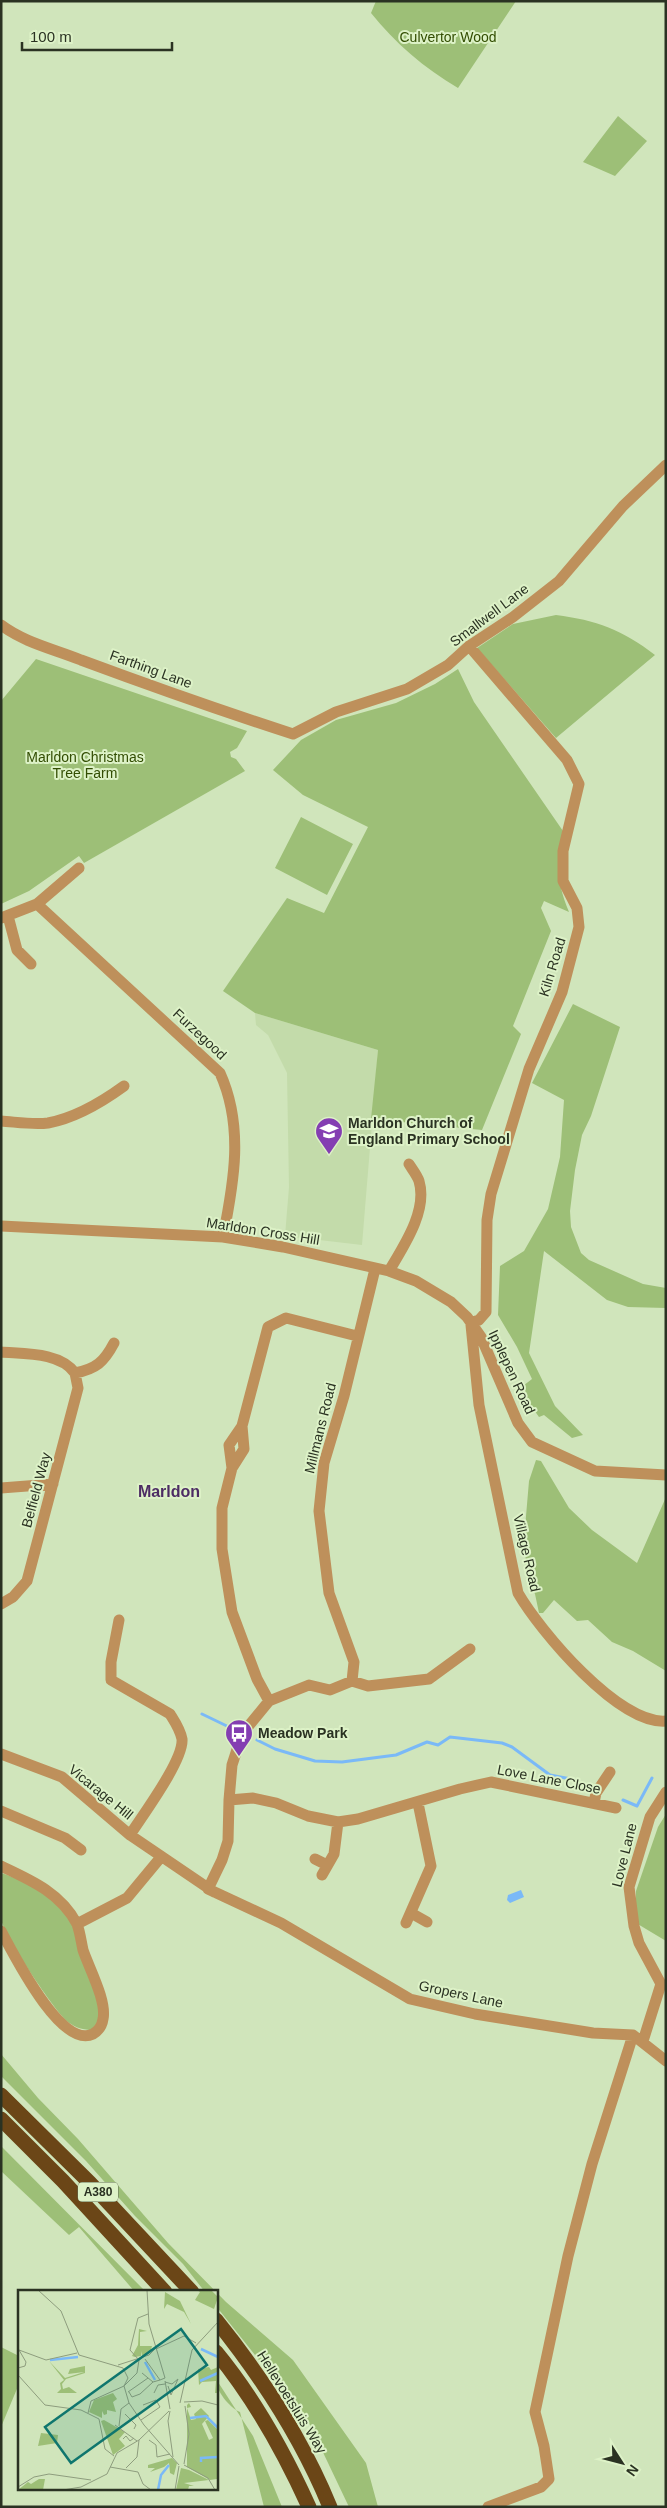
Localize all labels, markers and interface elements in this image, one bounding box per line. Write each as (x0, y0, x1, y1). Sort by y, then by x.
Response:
scale bar (22, 20, 172, 52)
text: 100 m (30, 28, 72, 45)
park label: Culvertor Wood (399, 29, 497, 45)
street label: Smallwell Lane (447, 580, 532, 650)
street label: Farthing Lane (108, 647, 195, 691)
park label: Marldon Christmas Tree Farm (26, 749, 144, 781)
street label: Kiln Road (535, 936, 569, 998)
street label: Furzegood (170, 1005, 230, 1063)
place label: Marldon Church of England Primary School (348, 1115, 510, 1147)
school or university icon: Marldon Church of England Primary School (314, 1116, 344, 1155)
street label: Marldon Cross Hill (205, 1214, 321, 1248)
street label: Ipplepen Road (486, 1327, 538, 1417)
street label: Millmans Road (301, 1381, 339, 1475)
street label: Belfield Way (18, 1451, 54, 1529)
district label: Marldon (138, 1483, 200, 1500)
street label: Village Road (510, 1513, 544, 1593)
bus stop icon: Meadow Park (224, 1718, 254, 1757)
place label: Meadow Park (258, 1725, 348, 1741)
street label: Vicarage Hill (66, 1761, 136, 1823)
street label: Love Lane Close (496, 1761, 602, 1797)
street label: Love Lane (608, 1821, 640, 1889)
street label: Gropers Lane (417, 1977, 505, 2011)
road number: A380 (78, 2182, 118, 2202)
inset map (18, 2290, 218, 2490)
street label: Hellevoetsluis Way (254, 2348, 330, 2456)
north arrow (597, 2438, 647, 2488)
text: N (623, 2462, 642, 2479)

